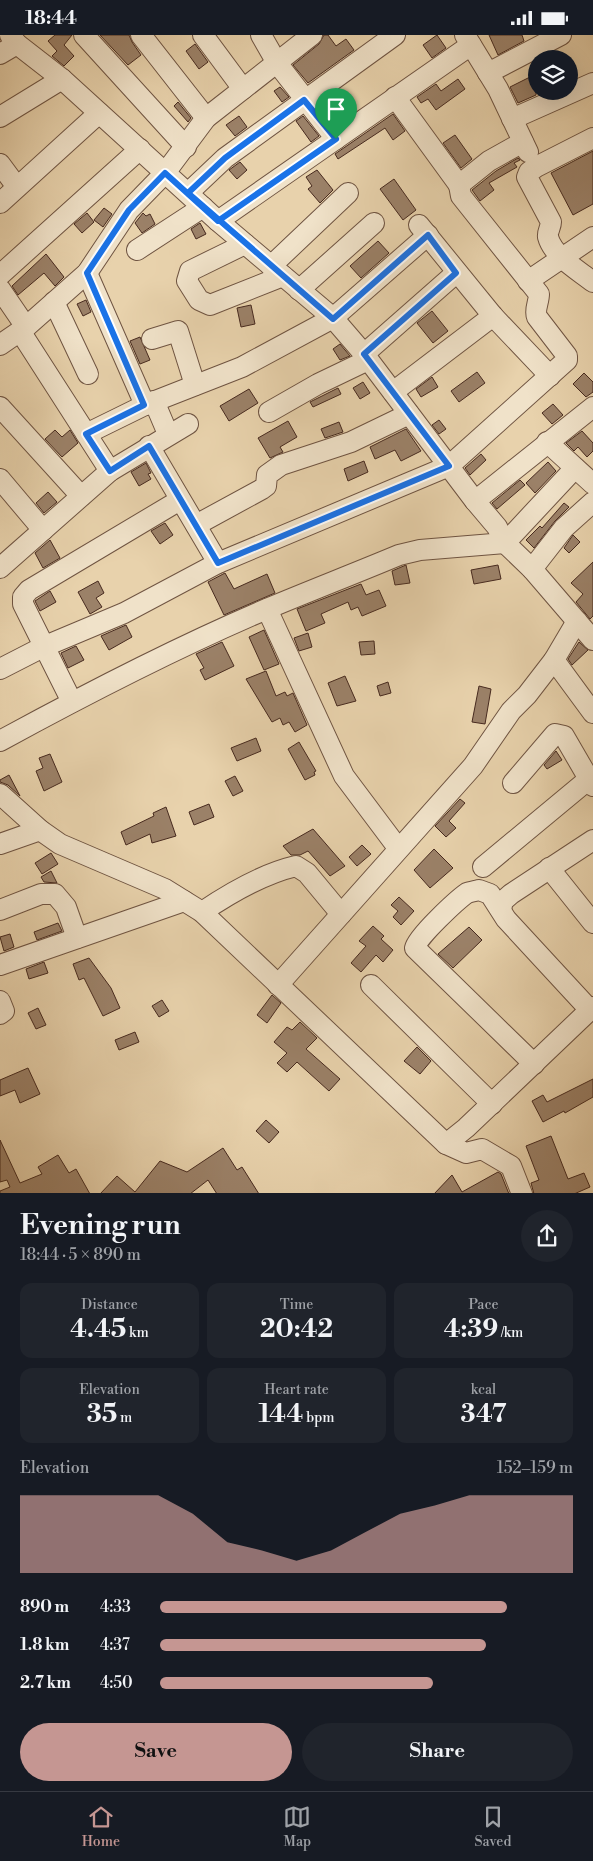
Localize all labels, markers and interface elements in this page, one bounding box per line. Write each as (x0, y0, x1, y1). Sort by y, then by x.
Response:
text: 18:44 (25, 6, 77, 30)
map controls (528, 50, 578, 100)
button: layers (528, 50, 578, 100)
pin (315, 88, 357, 139)
icon: arrive (322, 95, 350, 123)
text: Evening run (20, 1208, 181, 1243)
button: share (521, 1210, 573, 1262)
text: 18:44 · 5 × 890 m (20, 1245, 141, 1265)
text: Distance (81, 1296, 138, 1314)
text: Time (280, 1296, 313, 1314)
text: Pace (468, 1296, 499, 1314)
text: 4.45 (70, 1314, 126, 1345)
text: 20:42 (260, 1314, 333, 1345)
text: 4:39 (444, 1314, 498, 1345)
text: km (126, 1324, 149, 1342)
text: /km (498, 1324, 523, 1342)
text: Elevation (79, 1381, 140, 1399)
text: Heart rate (264, 1381, 329, 1399)
text: kcal (471, 1381, 496, 1399)
text: 35 (87, 1399, 117, 1430)
text: 144 (258, 1399, 303, 1430)
text: 347 (461, 1399, 506, 1430)
text: m (117, 1409, 132, 1427)
text: bpm (303, 1409, 335, 1427)
text: Elevation (20, 1458, 89, 1478)
text: 152–159 m (497, 1458, 573, 1478)
text: 890 m (20, 1597, 69, 1617)
text: 4:33 (100, 1597, 131, 1617)
text: 1.8 km (20, 1635, 69, 1655)
text: 4:37 (100, 1635, 130, 1655)
text: 2.7 km (20, 1673, 71, 1693)
text: 4:50 (100, 1673, 133, 1693)
button: Save (20, 1723, 292, 1781)
button: Share (302, 1723, 573, 1781)
tab: Home (82, 1803, 120, 1851)
tab: Map (283, 1803, 311, 1851)
tab: Saved (475, 1803, 511, 1851)

